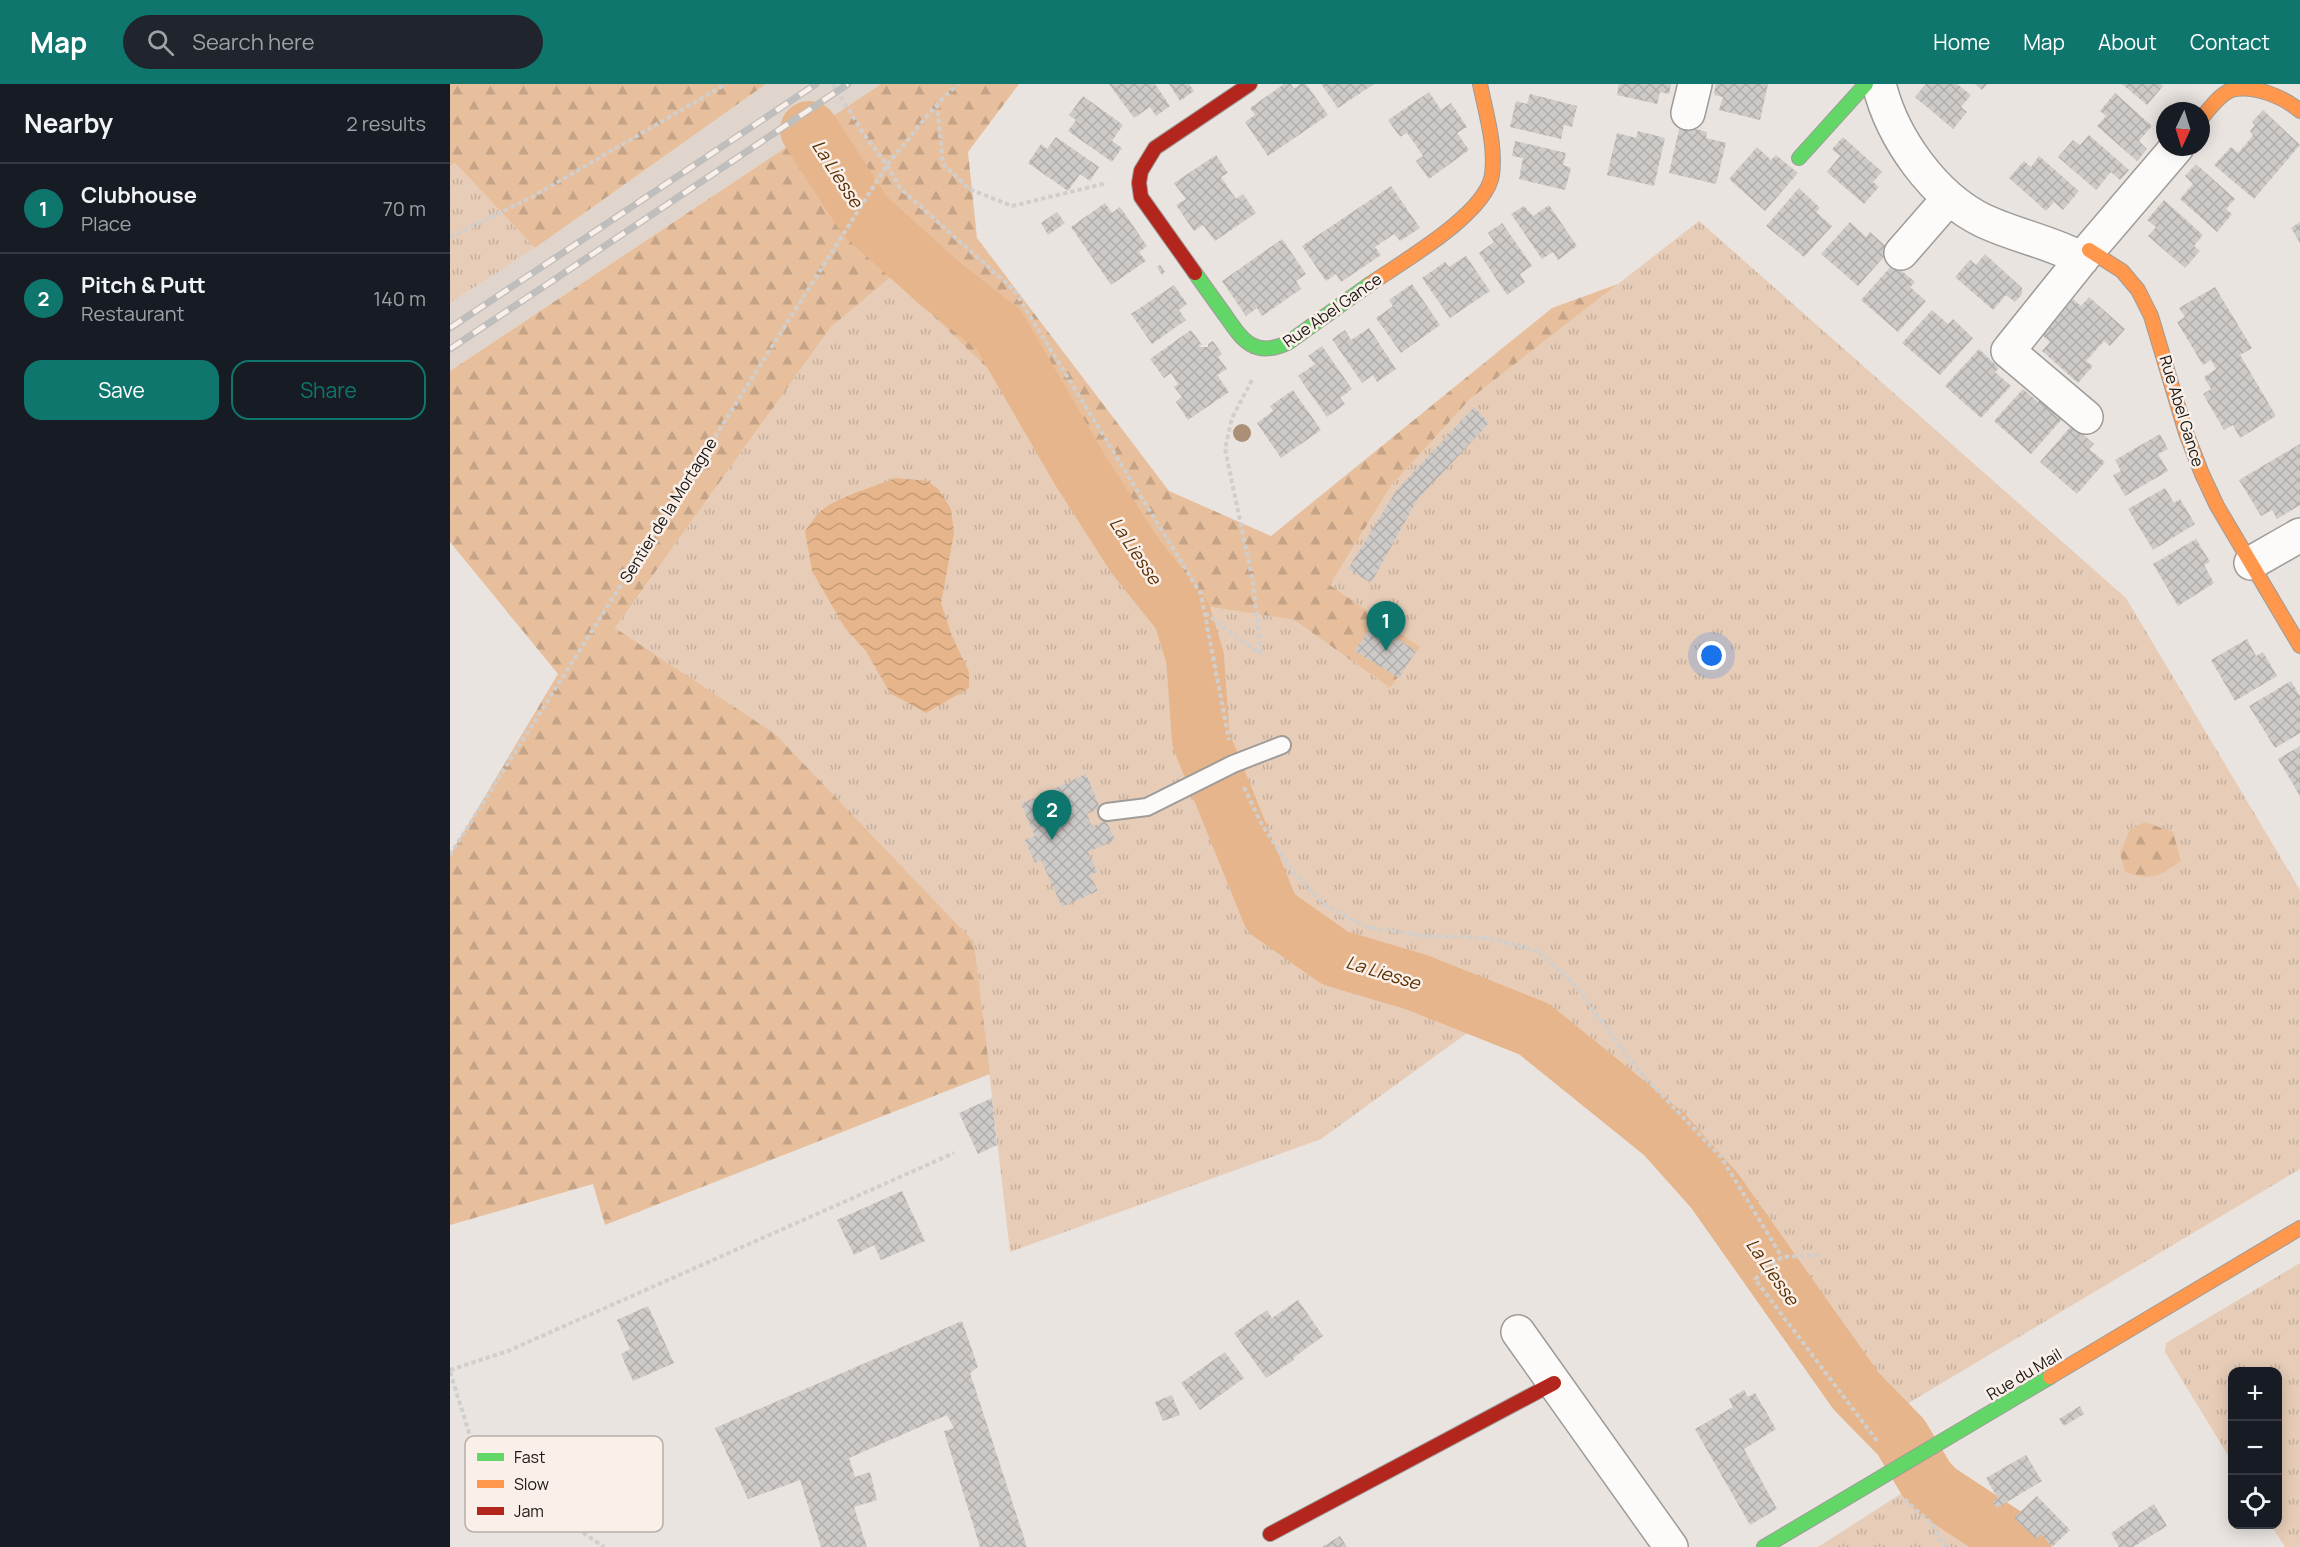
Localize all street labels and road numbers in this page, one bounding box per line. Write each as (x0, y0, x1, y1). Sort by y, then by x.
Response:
street label: Rue Abel Gance (1278, 268, 1386, 352)
street label: Rue Abel Gance (2155, 352, 2209, 470)
street label: Sentier de la Mortagne (614, 433, 722, 587)
street label: Rue du Mail (1982, 1343, 2066, 1405)

